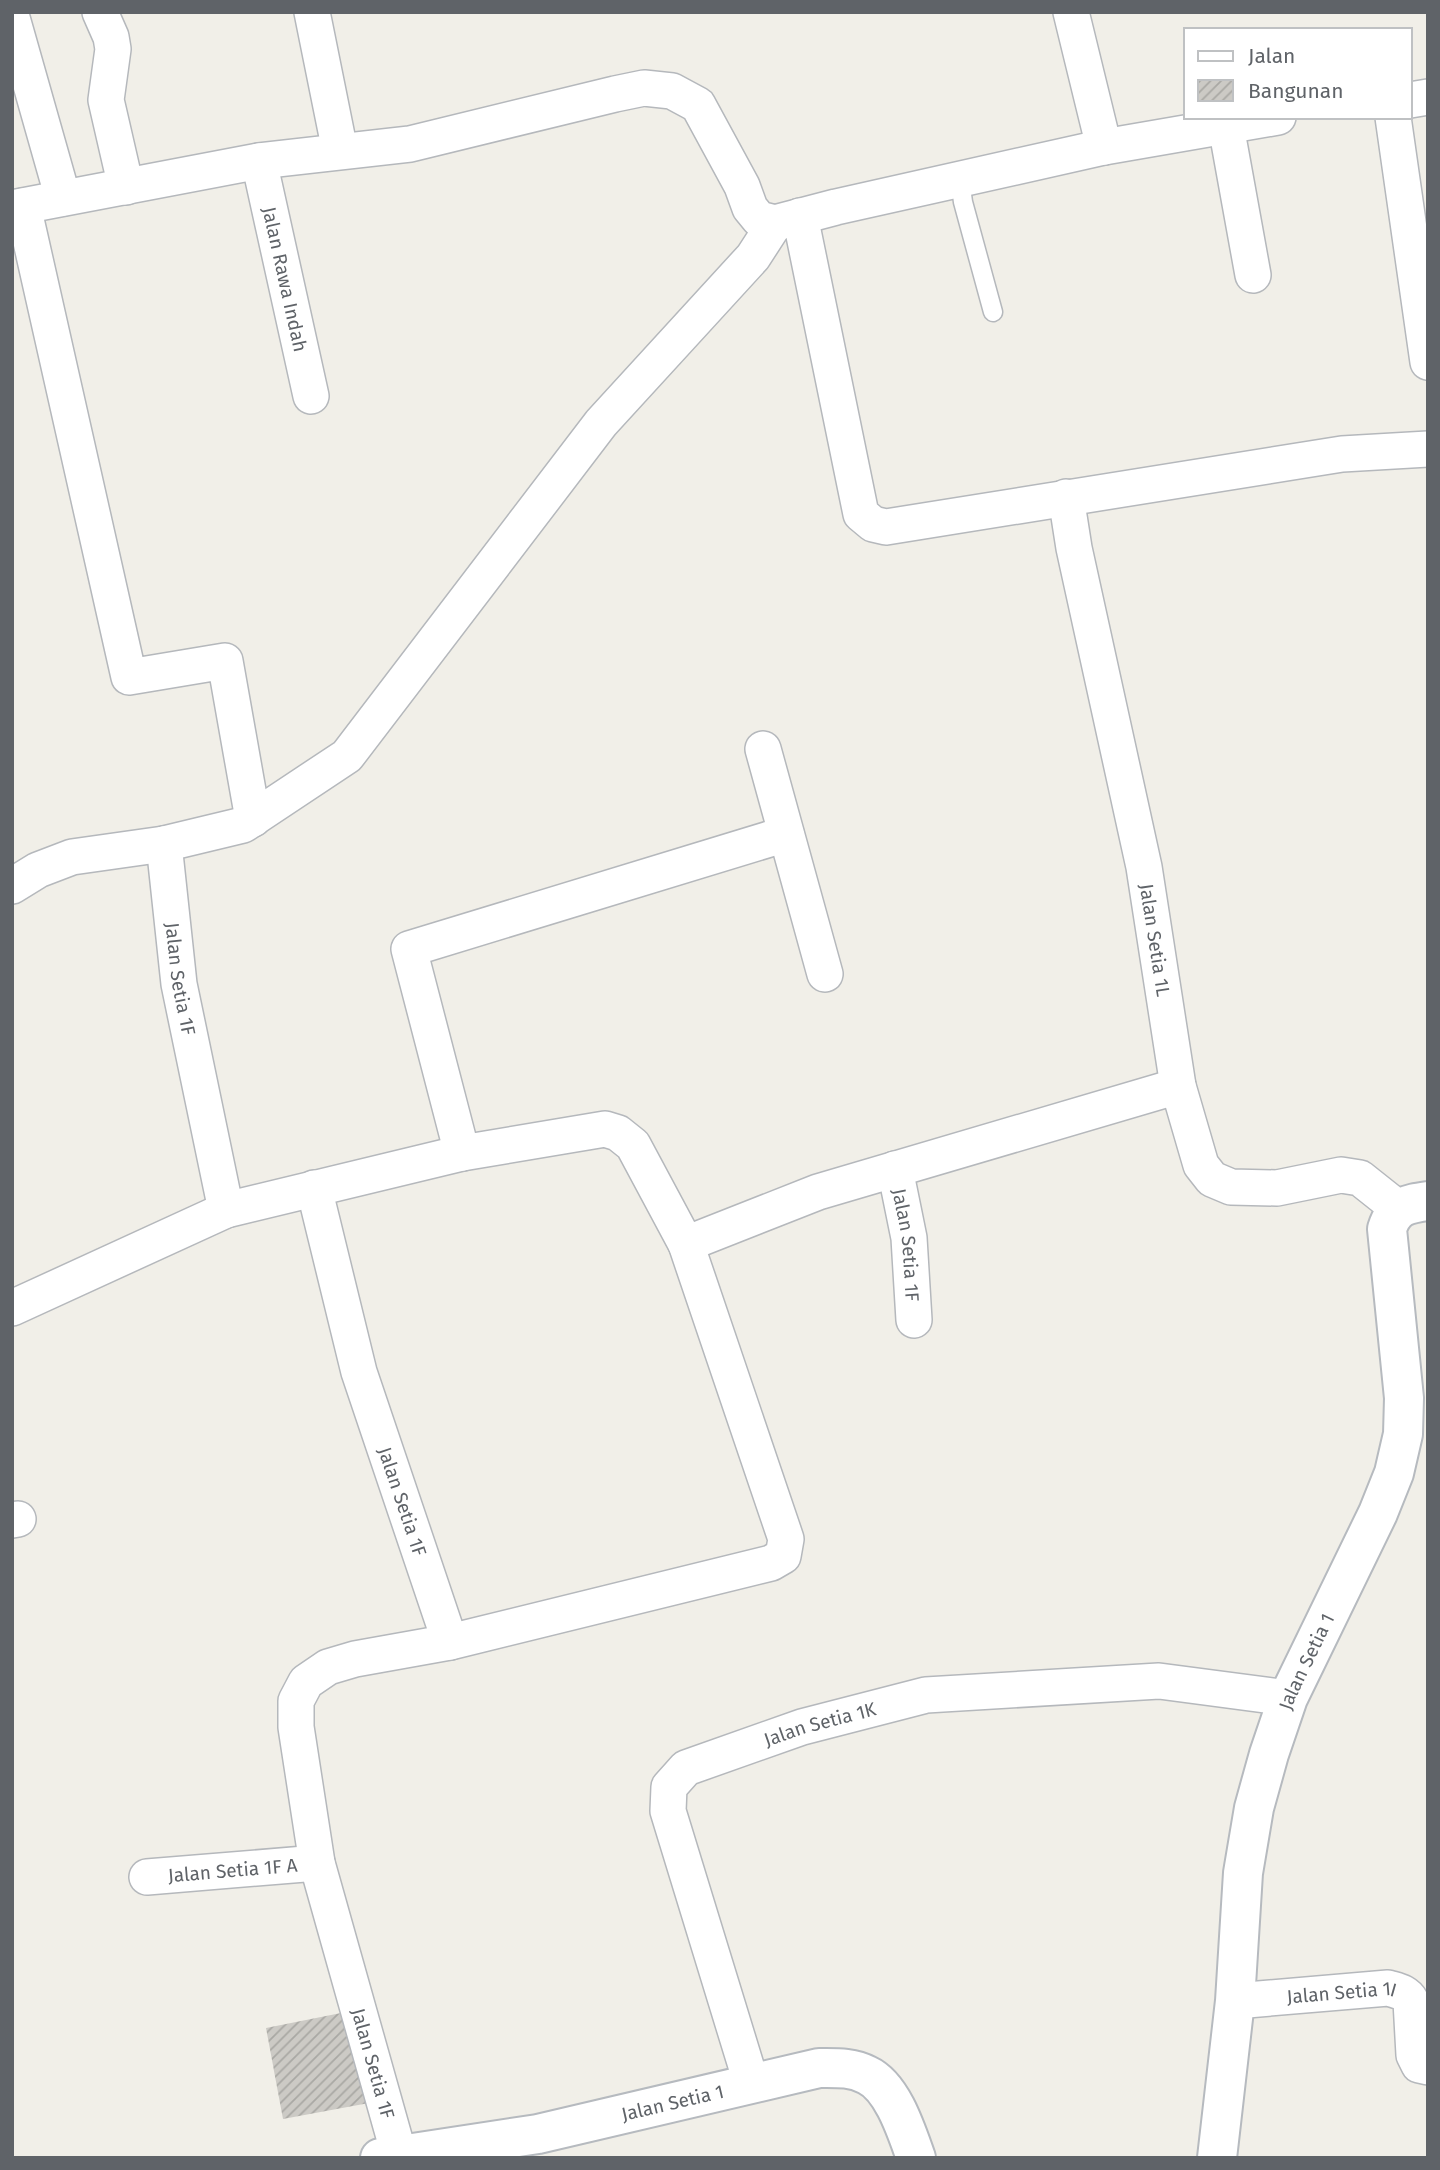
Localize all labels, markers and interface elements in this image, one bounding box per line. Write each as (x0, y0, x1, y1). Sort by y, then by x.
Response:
legend (1184, 28, 1412, 119)
text: Jalan (1248, 43, 1295, 69)
text: Bangunan (1248, 78, 1343, 104)
street label: Jalan Rawa Indah (257, 205, 312, 354)
street label: Jalan Setia 1L (1135, 882, 1175, 999)
street label: Jalan Setia 1F (160, 921, 200, 1037)
street label: Jalan Setia 1F (887, 1186, 924, 1302)
street label: Jalan Setia 1F (373, 1444, 431, 1559)
street label: Jalan Setia 1 (1274, 1610, 1339, 1713)
street label: Jalan Setia 1K (761, 1697, 879, 1752)
street label: Jalan Setia 1F A (167, 1854, 298, 1887)
street label: Jalan Setia 1I (1286, 1977, 1399, 2009)
street label: Jalan Setia 1F (346, 2006, 399, 2121)
street label: Jalan Setia 1 (619, 2080, 726, 2126)

